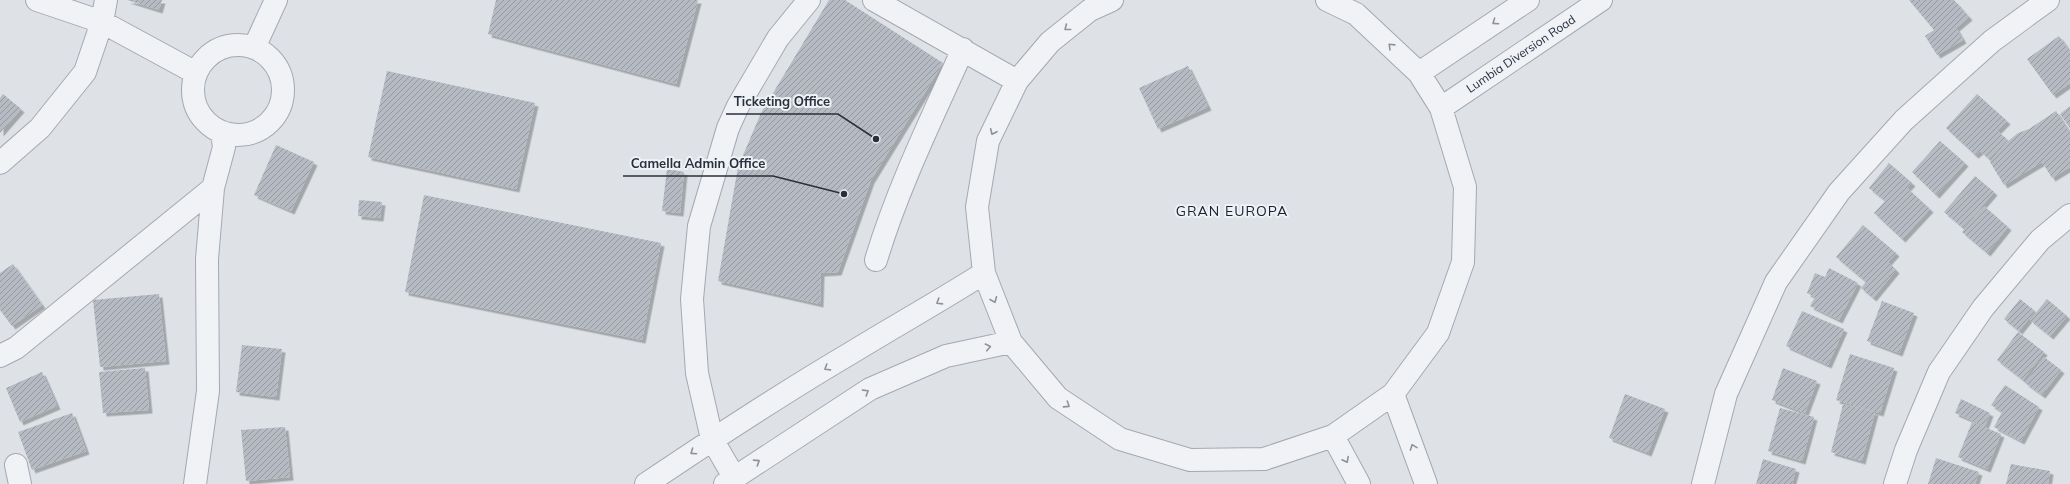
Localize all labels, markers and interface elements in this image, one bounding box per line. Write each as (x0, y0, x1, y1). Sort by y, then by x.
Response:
street label: Lumbia Diversion Road (1463, 11, 1578, 96)
one-way arrow (1492, 17, 1499, 25)
one-way arrow (1065, 23, 1072, 30)
one-way arrow (1388, 44, 1395, 51)
callout: Ticketing Office (726, 89, 838, 114)
text: Ticketing Office (734, 93, 830, 109)
one-way arrow (990, 128, 998, 136)
callout: Camella Admin Office (623, 151, 773, 176)
text: Camella Admin Office (631, 155, 765, 171)
district label: GRAN EUROPA (1176, 202, 1288, 220)
one-way arrow (990, 296, 998, 303)
one-way arrow (936, 297, 943, 304)
one-way arrow (984, 343, 991, 351)
one-way arrow (824, 363, 831, 370)
one-way arrow (862, 389, 869, 396)
one-way arrow (1063, 400, 1070, 407)
one-way arrow (1409, 444, 1417, 451)
one-way arrow (691, 447, 698, 454)
one-way arrow (1341, 456, 1349, 463)
one-way arrow (753, 460, 760, 467)

